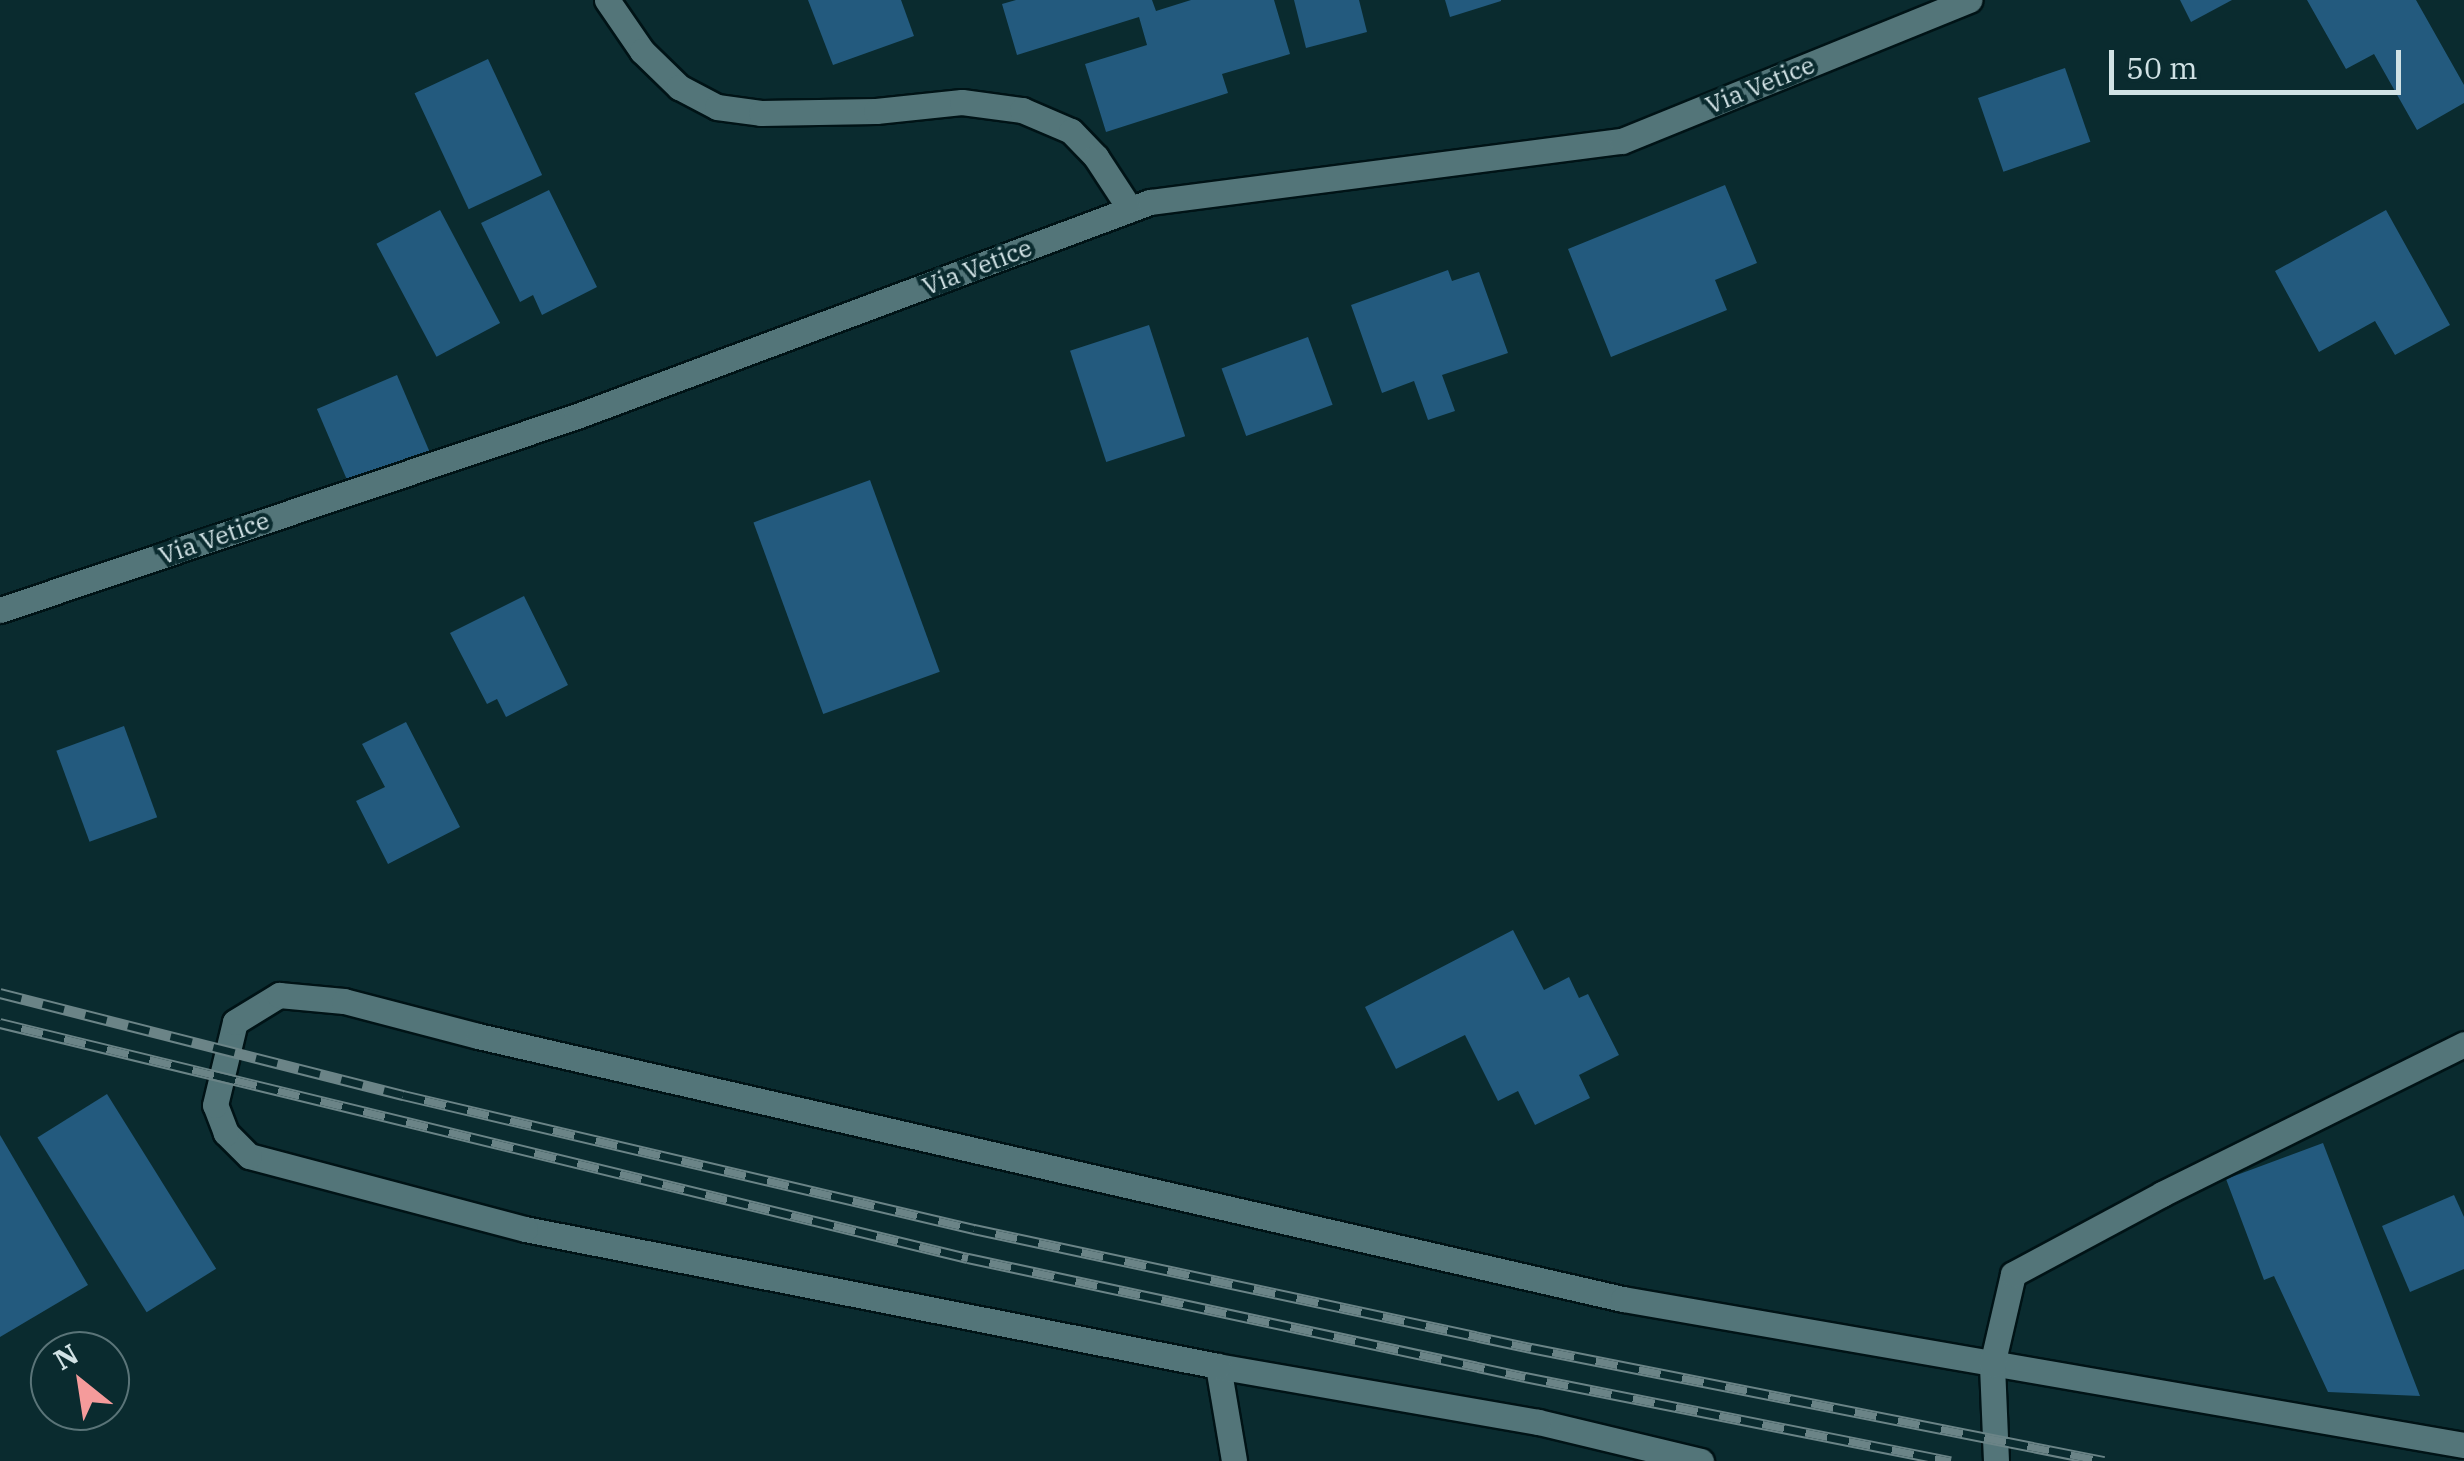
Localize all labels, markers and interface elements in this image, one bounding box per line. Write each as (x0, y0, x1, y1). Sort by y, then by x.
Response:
scale bar (2114, 30, 2406, 92)
text: 50 m (2126, 48, 2198, 87)
street label: Via Vetice (1701, 50, 1819, 120)
street label: Via Vetice (918, 232, 1036, 302)
street label: Via Vetice (155, 505, 273, 571)
north arrow (30, 1331, 130, 1431)
text: N (47, 1335, 85, 1378)

